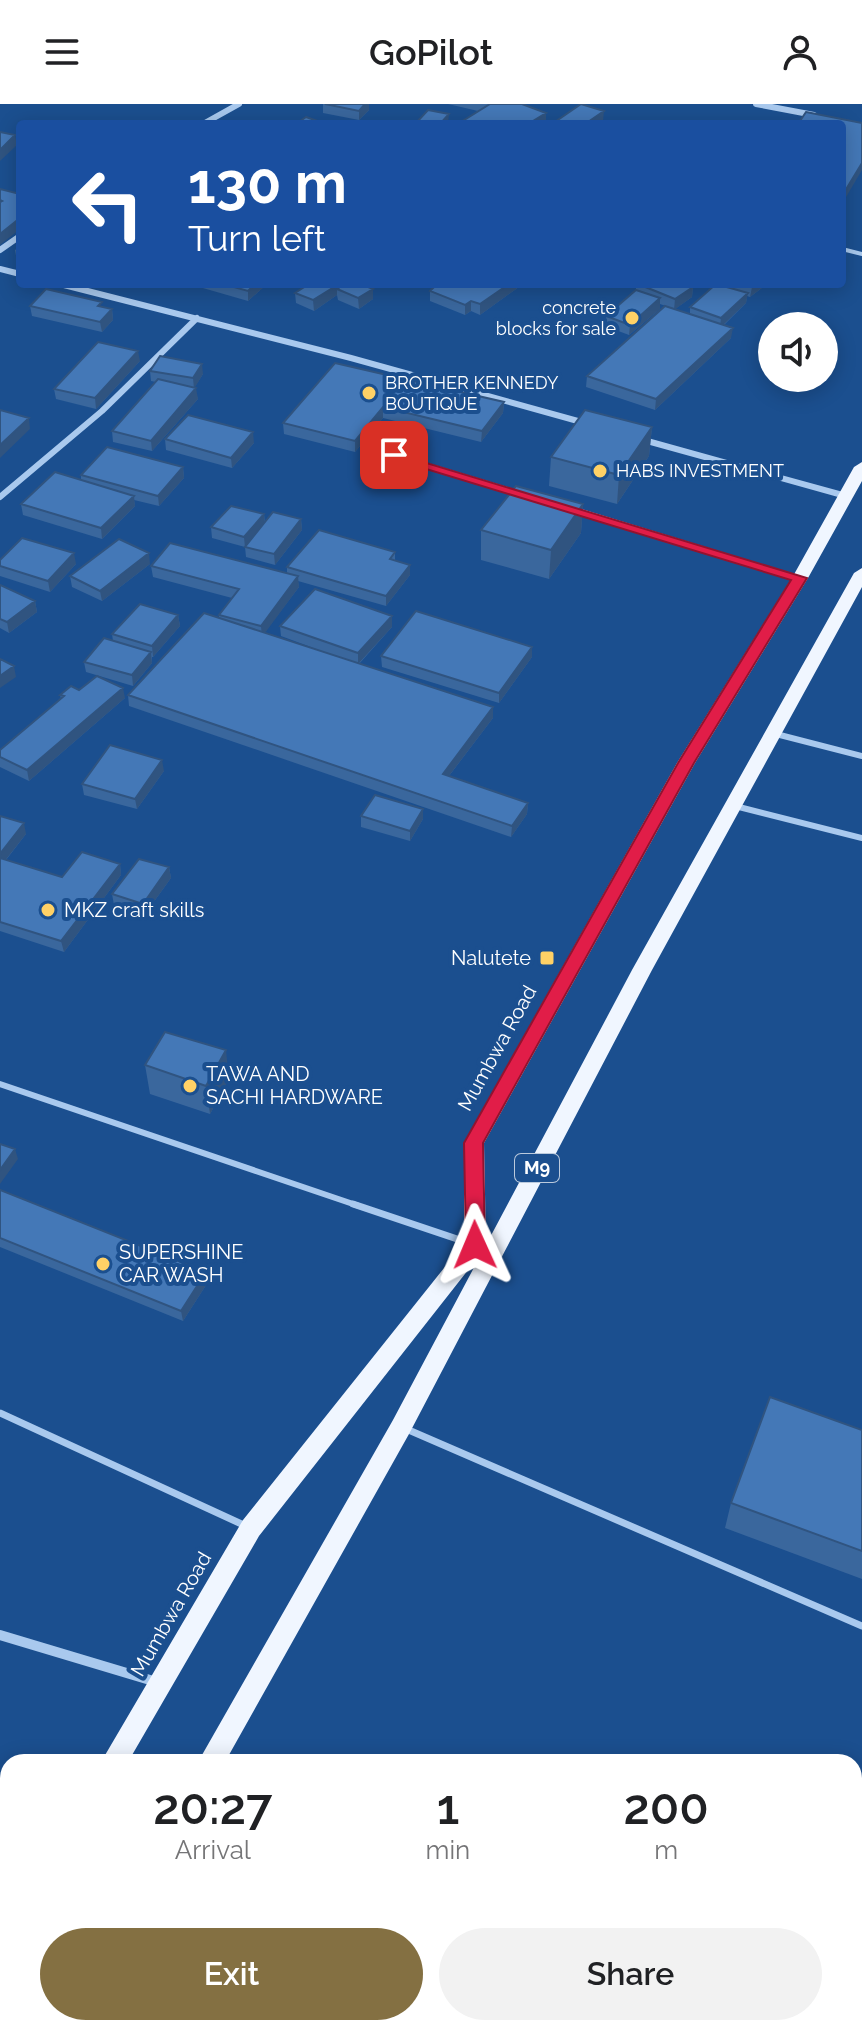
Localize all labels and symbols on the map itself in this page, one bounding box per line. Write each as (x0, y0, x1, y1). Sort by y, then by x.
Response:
place label: concrete blocks for sale (496, 297, 616, 339)
marker: concrete blocks for sale (623, 309, 641, 327)
place label: BROTHER KENNEDY BOUTIQUE (385, 372, 559, 414)
marker: BROTHER KENNEDY BOUTIQUE (360, 384, 378, 402)
pin (360, 421, 428, 489)
place label: HABS INVESTMENT (616, 460, 784, 481)
marker: HABS INVESTMENT (591, 462, 609, 480)
place label: MKZ craft skills (64, 898, 204, 922)
marker: MKZ craft skills (39, 901, 57, 919)
place label: Nalutete (451, 946, 531, 970)
marker: Nalutete (538, 949, 556, 967)
street label: Mumbwa Road (453, 981, 541, 1115)
place label: TAWA AND SACHI HARDWARE (206, 1062, 383, 1109)
marker: TAWA AND SACHI HARDWARE (181, 1077, 199, 1095)
road number: M9 (515, 1154, 559, 1182)
position arrow (433, 1203, 517, 1287)
place label: SUPERSHINE CAR WASH (119, 1240, 243, 1287)
marker: SUPERSHINE CAR WASH (94, 1255, 112, 1273)
street label: Mumbwa Road (126, 1547, 216, 1681)

